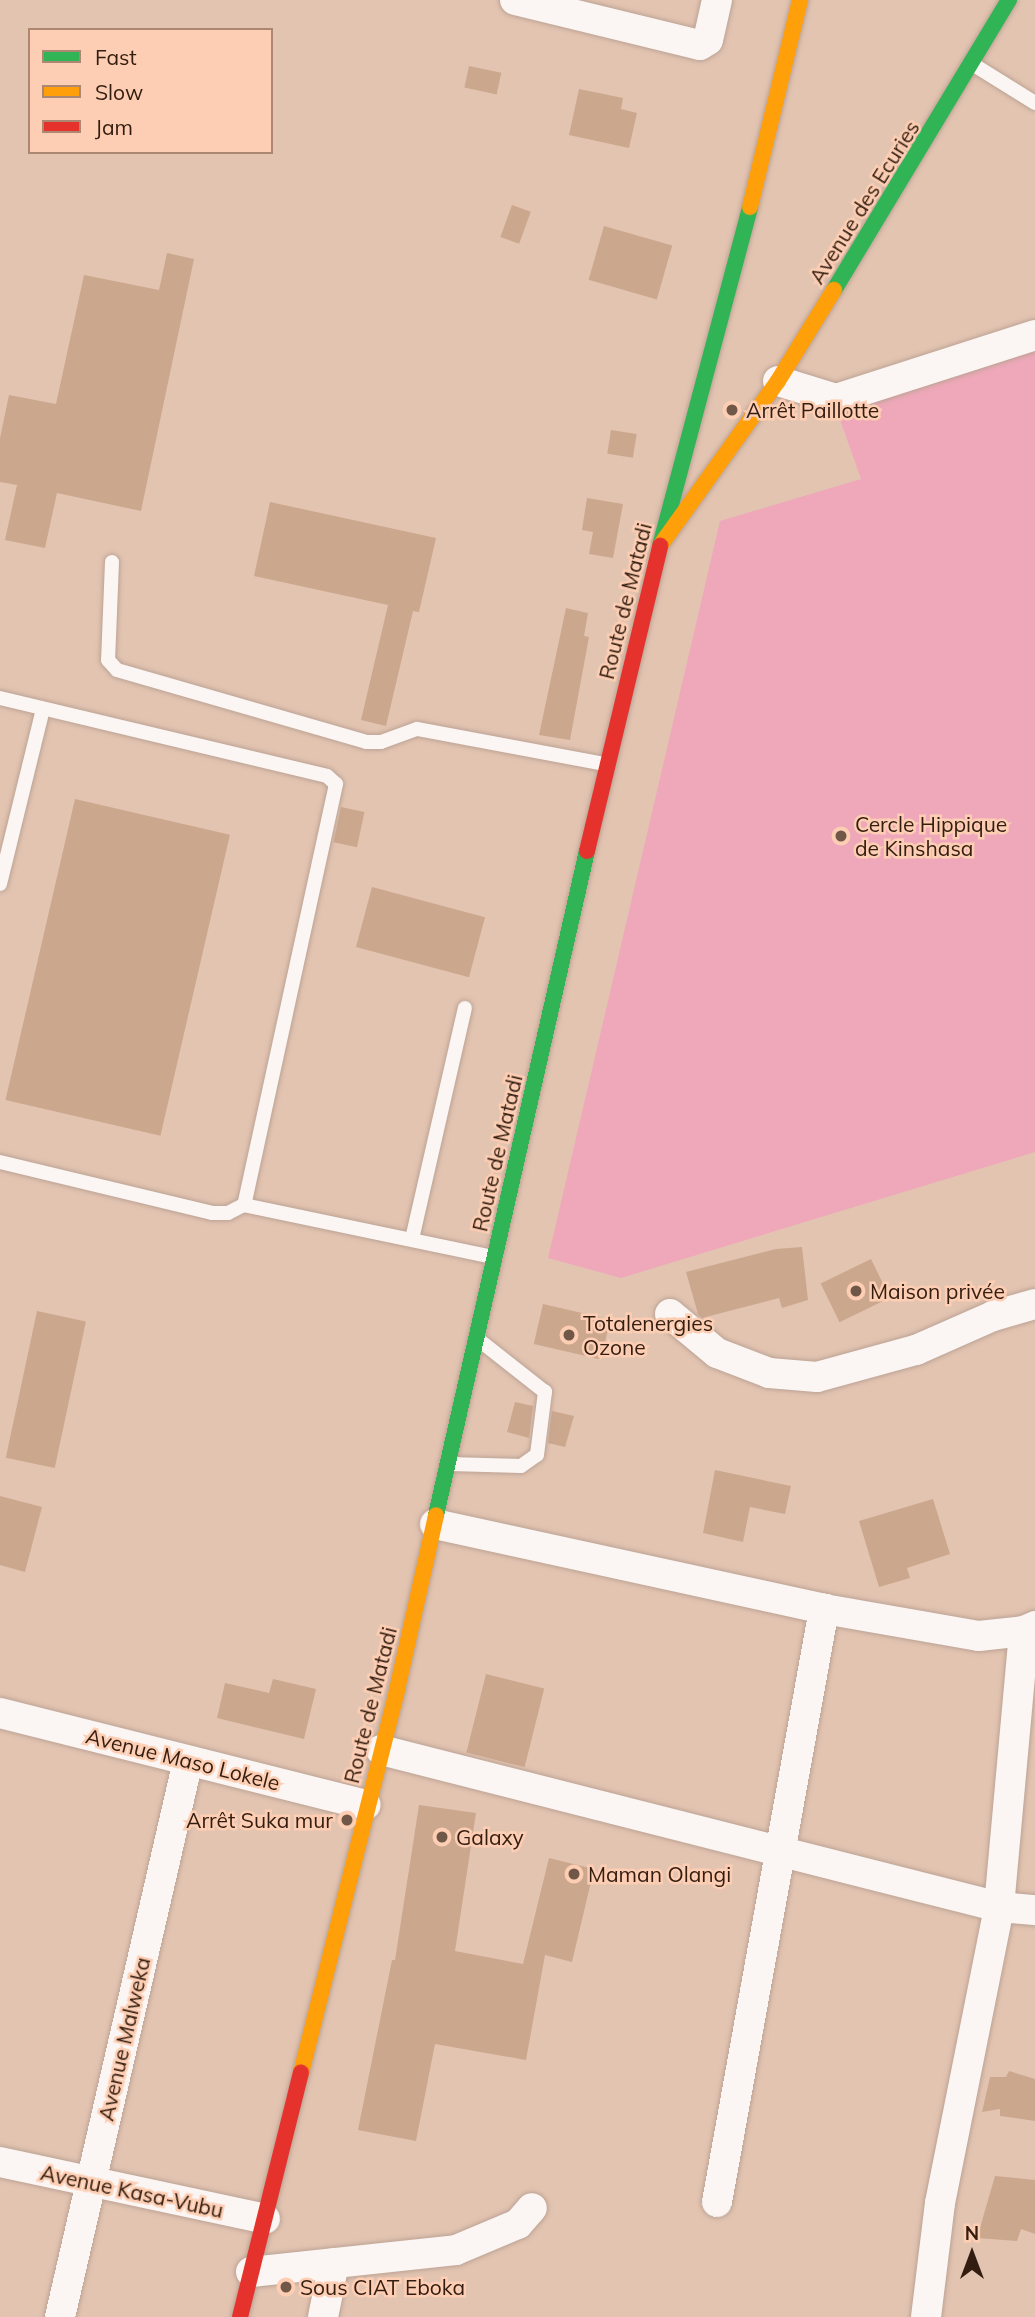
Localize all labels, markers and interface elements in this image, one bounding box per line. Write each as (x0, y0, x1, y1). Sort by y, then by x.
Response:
legend (28, 28, 273, 154)
text: Fast (95, 44, 137, 70)
text: Slow (95, 79, 143, 105)
text: Jam (95, 114, 133, 140)
street label: Avenue des Ecuries (804, 116, 924, 288)
place label: Arrêt Paillotte (746, 397, 879, 423)
marker: Arrêt Paillotte (724, 402, 740, 418)
street label: Route de Matadi (593, 520, 657, 682)
place label: Cercle Hippique de Kinshasa (855, 811, 1007, 861)
marker: Cercle Hippique de Kinshasa (833, 828, 849, 844)
street label: Route de Matadi (467, 1072, 527, 1234)
place label: Maison privée (870, 1278, 1005, 1304)
marker: Maison privée (848, 1283, 864, 1299)
place label: Totalenergies Ozone (583, 1310, 713, 1360)
marker: Totalenergies Ozone (561, 1327, 577, 1343)
street label: Route de Matadi (338, 1624, 402, 1786)
street label: Avenue Maso Lokele (83, 1723, 283, 1795)
place label: Arrêt Suka mur (186, 1807, 333, 1833)
marker: Arrêt Suka mur (339, 1812, 355, 1828)
place label: Galaxy (456, 1824, 524, 1850)
marker: Galaxy (434, 1829, 450, 1845)
place label: Maman Olangi (588, 1861, 731, 1887)
marker: Maman Olangi (566, 1866, 582, 1882)
street label: Avenue Malweka (93, 1955, 155, 2123)
street label: Avenue Kasa-Vubu (38, 2159, 226, 2223)
north arrow (937, 2219, 1007, 2289)
text: N (965, 2221, 979, 2245)
place label: Sous CIAT Eboka (300, 2274, 465, 2300)
marker: Sous CIAT Eboka (278, 2279, 294, 2295)

